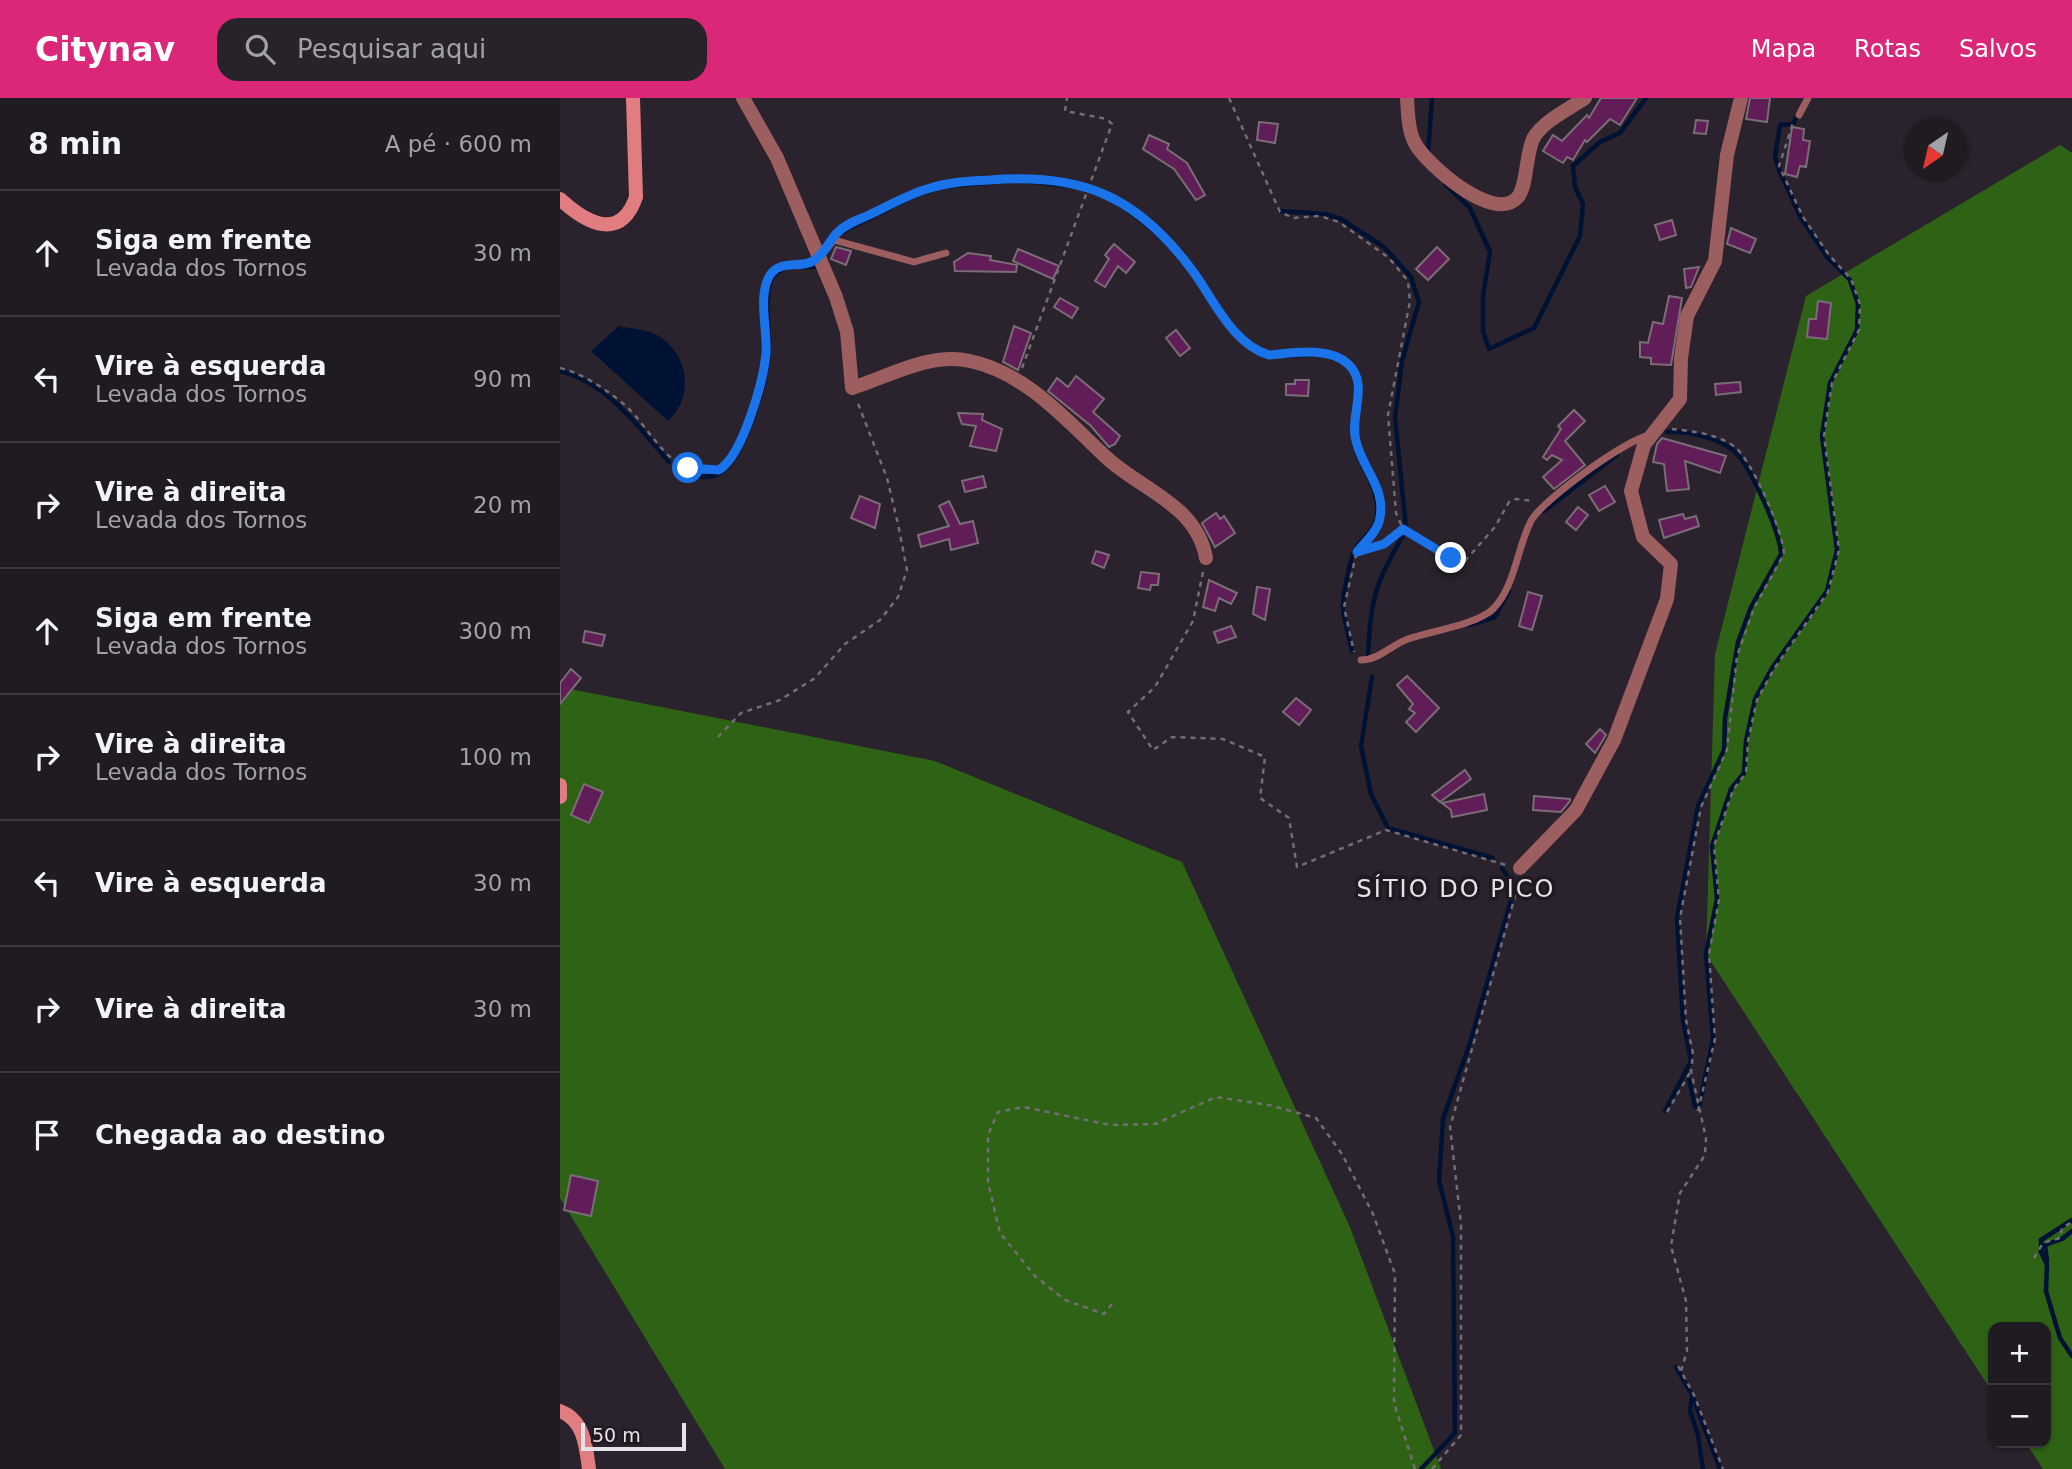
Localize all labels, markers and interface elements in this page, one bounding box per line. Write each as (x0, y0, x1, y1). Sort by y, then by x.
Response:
search box (217, 18, 707, 81)
text: Citynav (35, 30, 175, 69)
icon: search (241, 30, 279, 68)
text: Pesquisar aqui (297, 34, 486, 64)
text: Mapa (1751, 35, 1816, 63)
text: Rotas (1854, 35, 1921, 63)
text: Salvos (1959, 35, 2037, 63)
north arrow (1904, 119, 1967, 182)
text: 8 min (28, 126, 122, 161)
text: A pé · 600 m (385, 131, 532, 157)
text: Siga em frente (95, 225, 312, 255)
icon: ahead (28, 234, 66, 272)
text: 30 m (473, 240, 532, 266)
text: Levada dos Tornos (95, 255, 307, 281)
text: Vire à esquerda (95, 351, 327, 381)
icon: left (28, 360, 66, 398)
text: 90 m (473, 366, 532, 392)
text: Levada dos Tornos (95, 381, 307, 407)
route start (672, 452, 703, 483)
text: Vire à direita (95, 477, 287, 507)
icon: right (28, 486, 66, 524)
text: 20 m (473, 492, 532, 518)
text: Levada dos Tornos (95, 507, 307, 533)
route end (1435, 542, 1466, 573)
text: Siga em frente (95, 603, 312, 633)
icon: ahead (28, 612, 66, 650)
text: 300 m (458, 618, 532, 644)
text: Levada dos Tornos (95, 633, 307, 659)
text: Vire à direita (95, 729, 287, 759)
icon: right (28, 738, 66, 776)
text: 100 m (458, 744, 532, 770)
text: Levada dos Tornos (95, 759, 307, 785)
icon: left (28, 864, 66, 902)
text: Vire à esquerda (95, 868, 327, 898)
text: 30 m (473, 870, 532, 896)
district label: SÍTIO DO PICO (1357, 874, 1555, 903)
icon: right (28, 990, 66, 1028)
text: Vire à direita (95, 994, 287, 1024)
text: 30 m (473, 996, 532, 1022)
icon: arrive (28, 1116, 66, 1154)
text: Chegada ao destino (95, 1120, 385, 1150)
map controls (1988, 1322, 2051, 1448)
button: + (1988, 1322, 2051, 1385)
button: − (1988, 1385, 2051, 1448)
scale bar (581, 1420, 686, 1452)
text: 50 m (592, 1424, 641, 1446)

